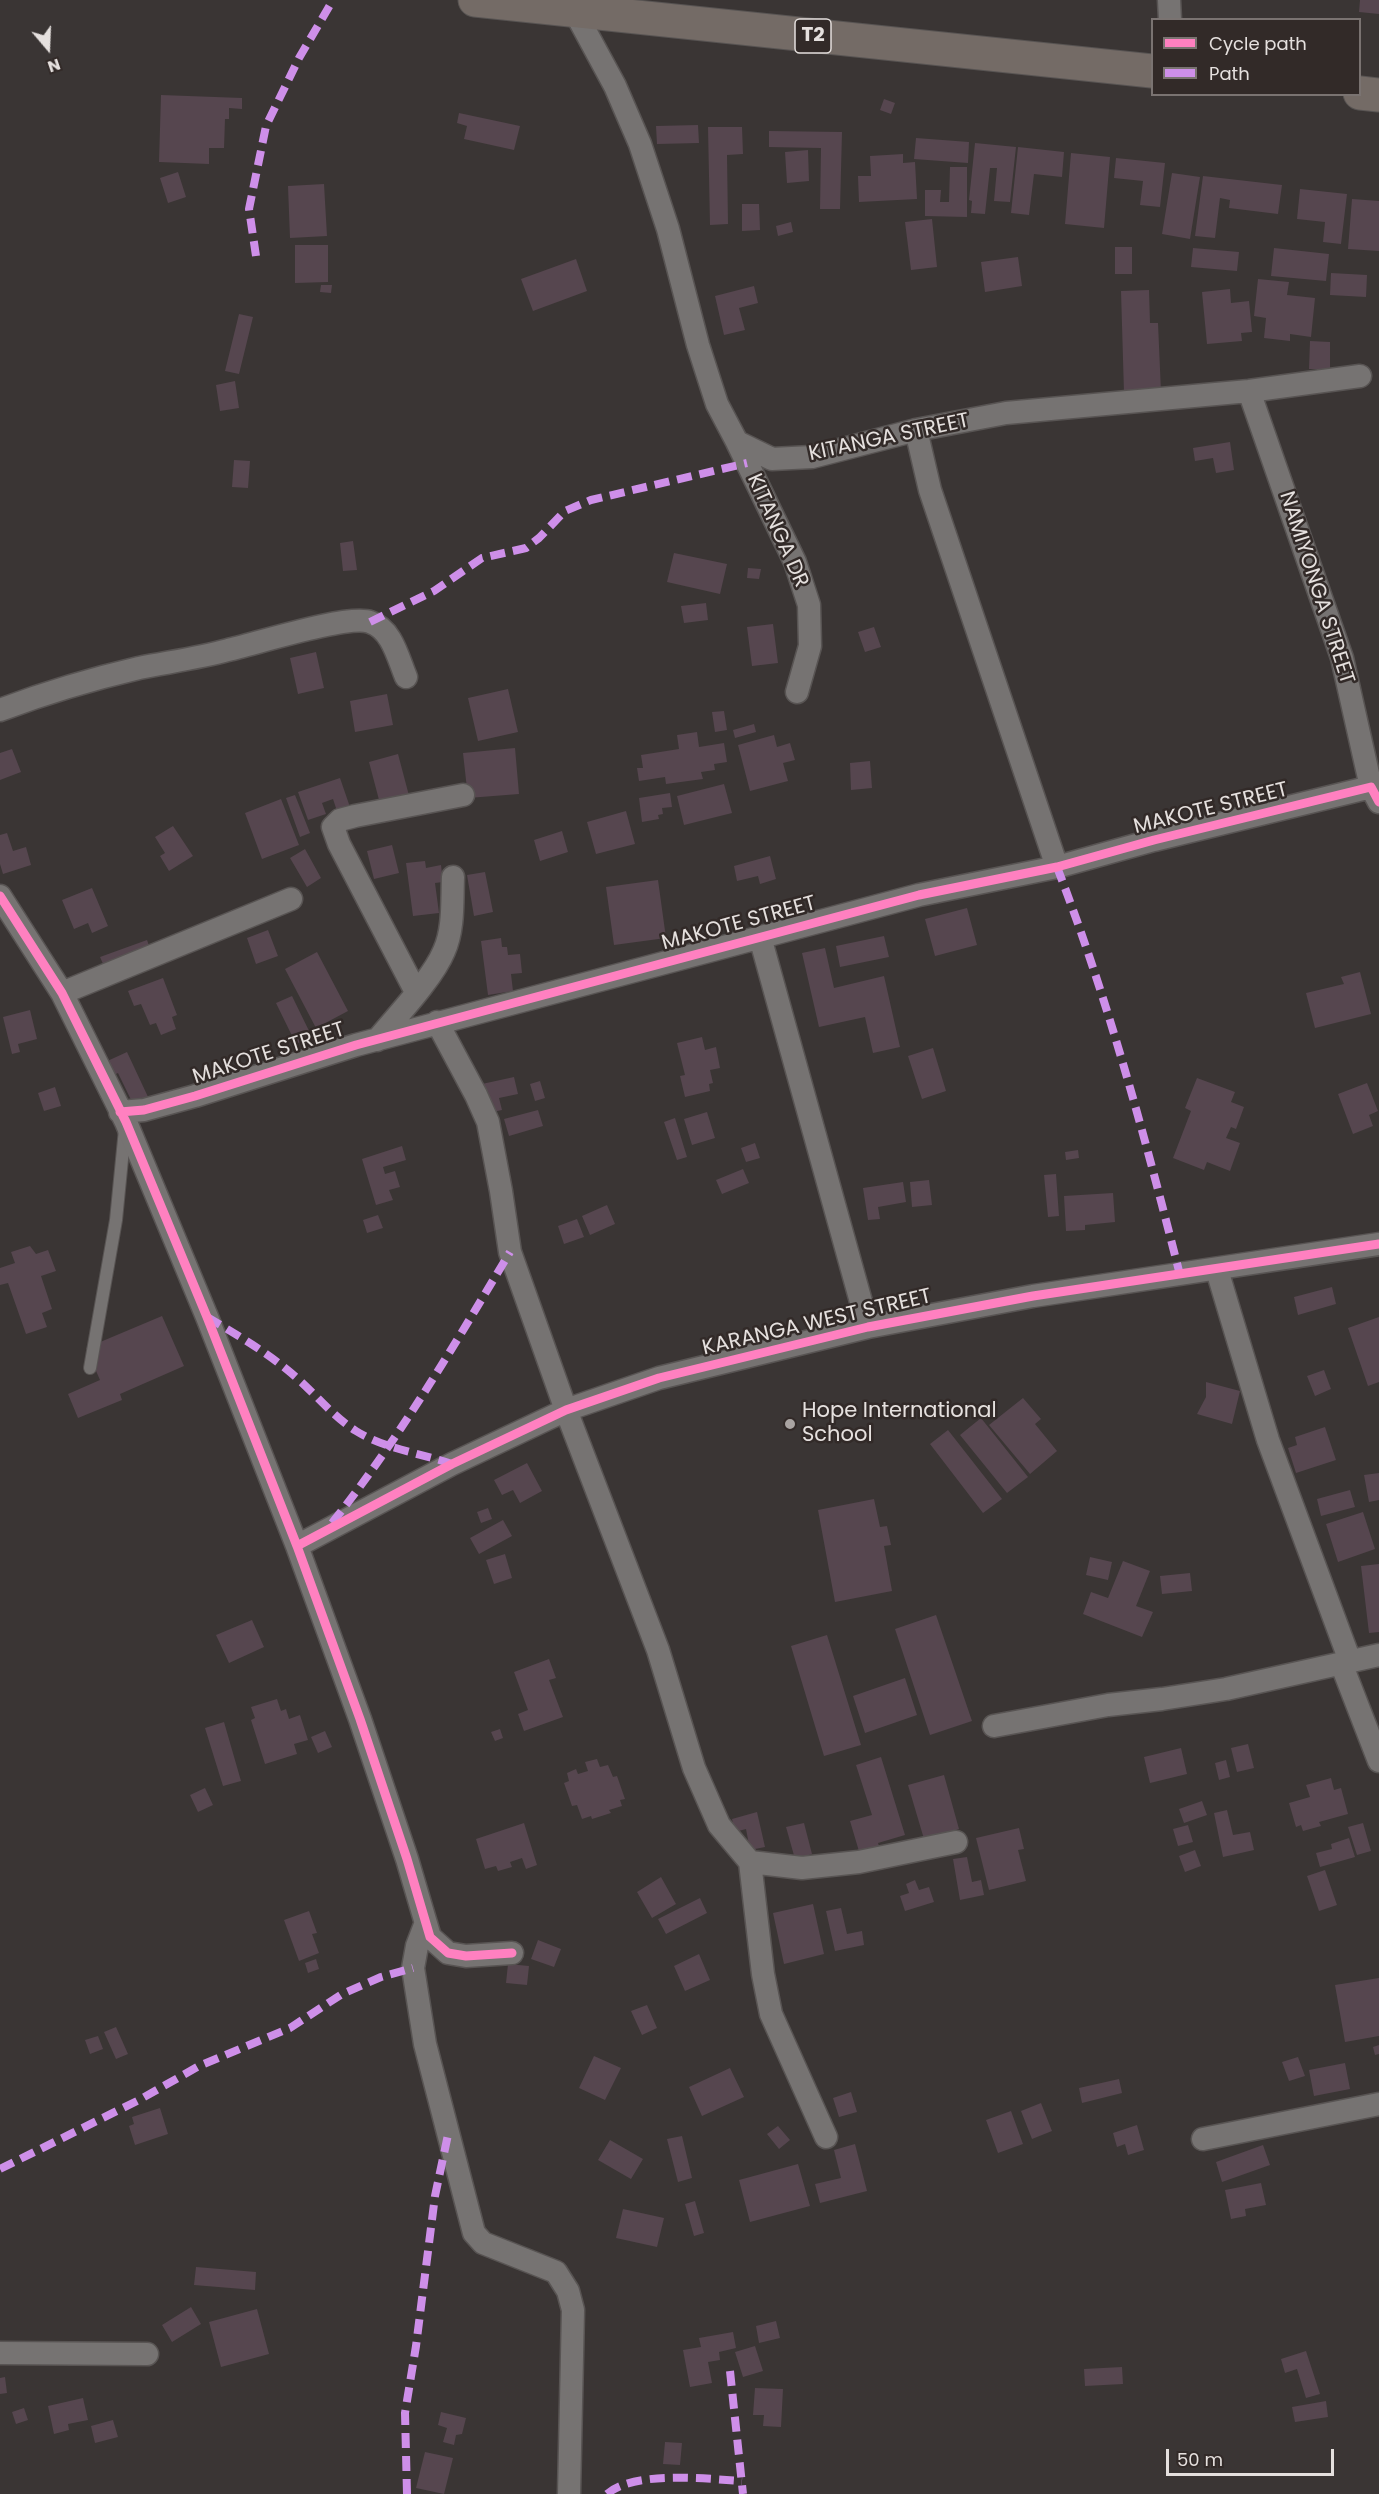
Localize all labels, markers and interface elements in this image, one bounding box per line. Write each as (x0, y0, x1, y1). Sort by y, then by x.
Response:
north arrow (18, 18, 78, 78)
legend (1151, 18, 1361, 96)
road number: T2 (795, 19, 831, 53)
text: Cycle path (1209, 31, 1307, 56)
text: N (45, 53, 63, 78)
text: Path (1209, 61, 1250, 86)
street label: KITANGA STREET (806, 409, 972, 467)
street label: KITANGA DR (741, 470, 813, 592)
street label: NAMIYONGA STREET (1273, 488, 1359, 688)
street label: MAKOTE STREET (1131, 778, 1291, 840)
street label: MAKOTE STREET (659, 891, 819, 957)
street label: MAKOTE STREET (190, 1018, 348, 1090)
street label: KARANGA WEST STREET (700, 1284, 934, 1362)
place label: Hope International School (802, 1399, 997, 1449)
marker: Hope International School (783, 1417, 797, 1431)
scale bar (1169, 2437, 1337, 2475)
text: 50 m (1177, 2447, 1223, 2472)

